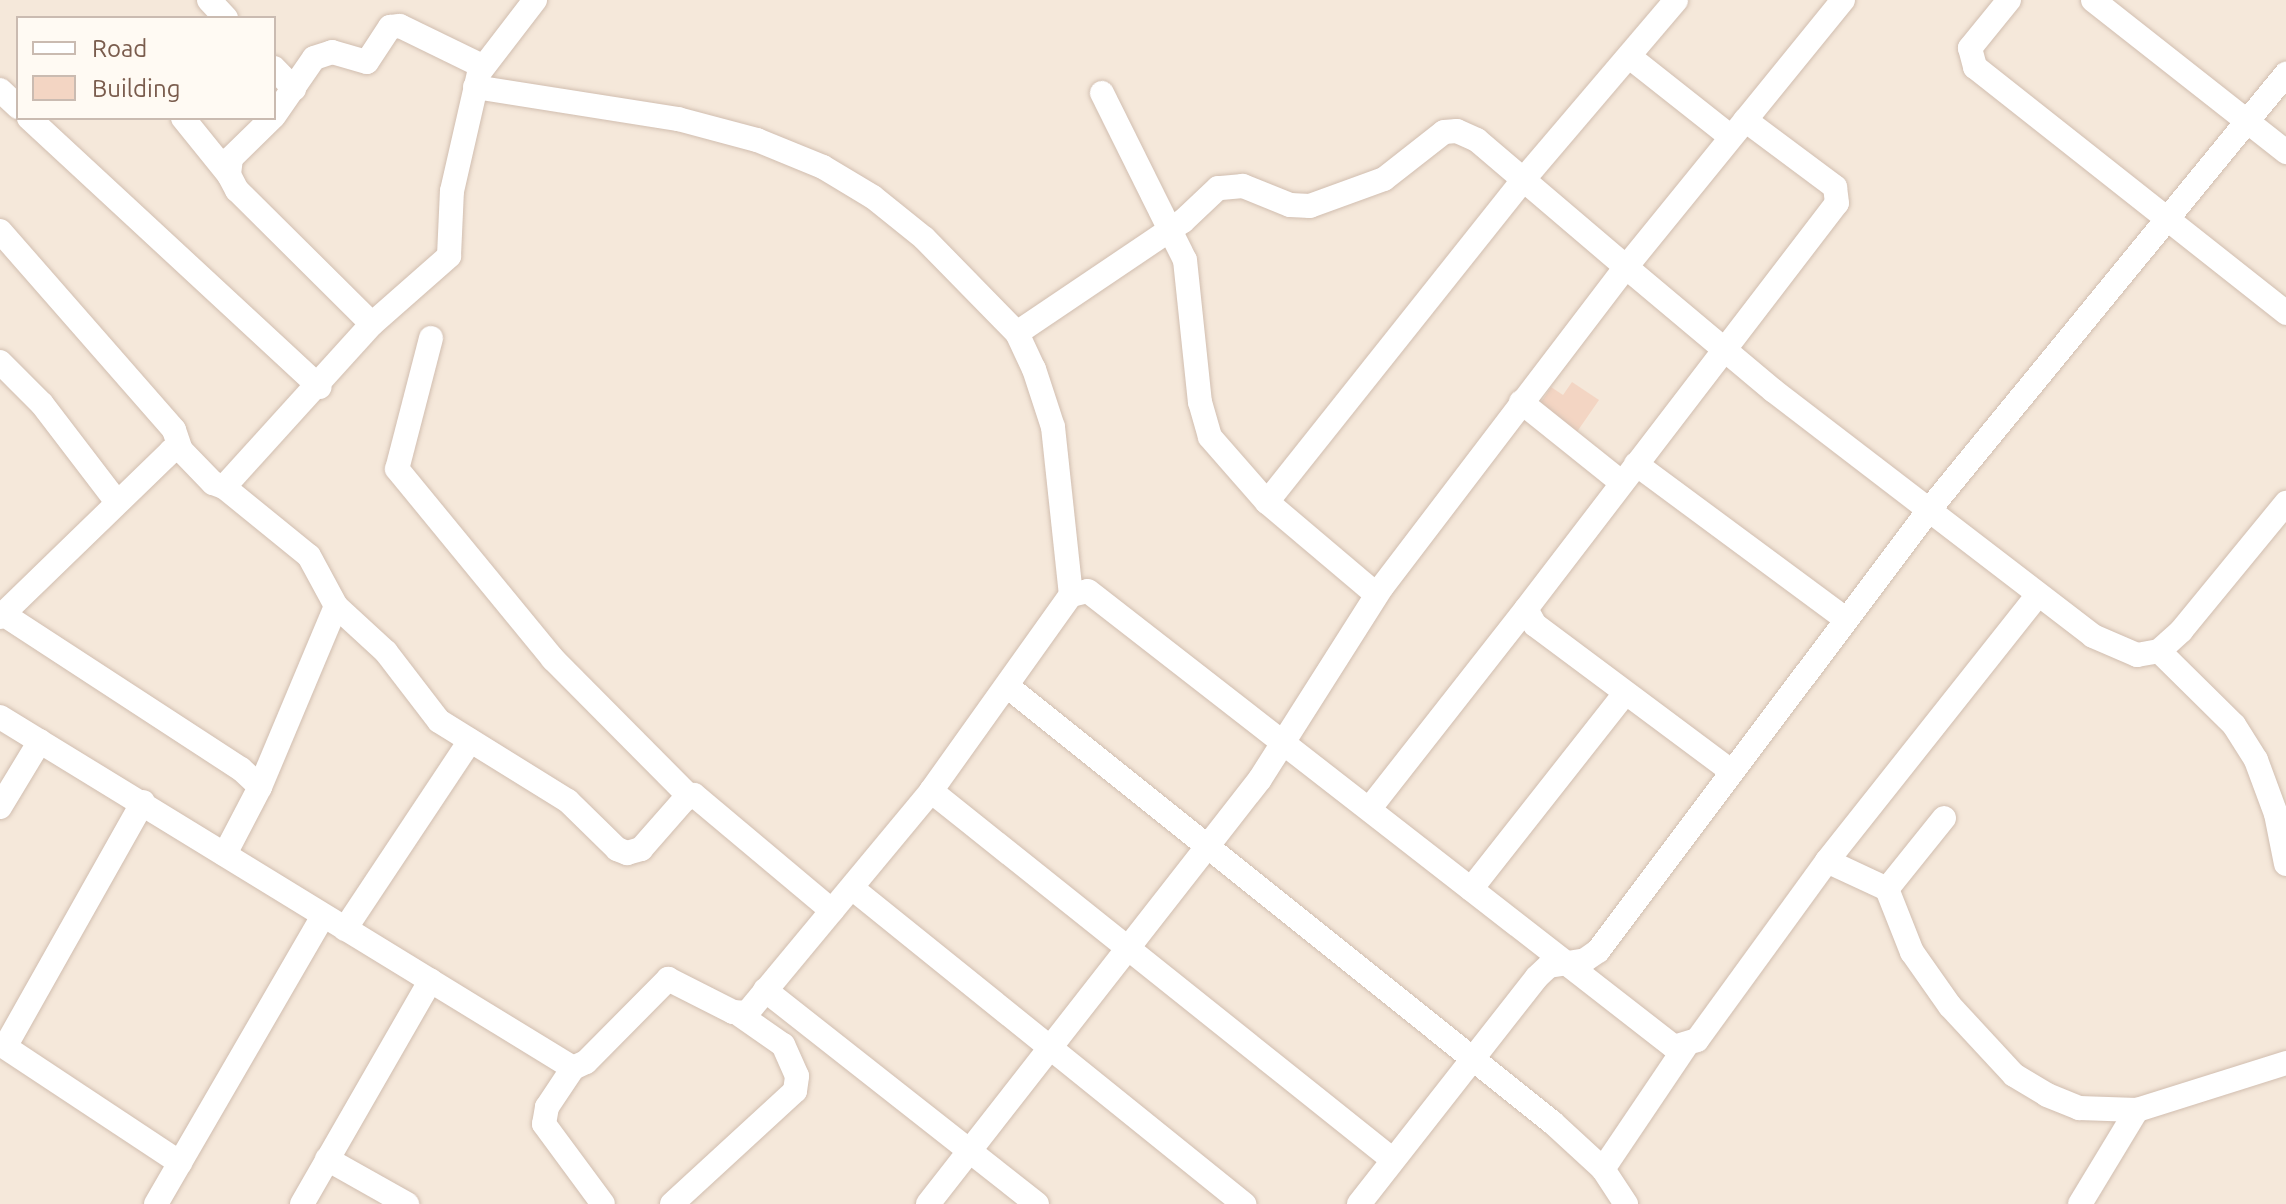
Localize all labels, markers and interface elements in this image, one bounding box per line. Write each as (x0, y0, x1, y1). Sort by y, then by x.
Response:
legend (16, 16, 276, 120)
text: Road (92, 35, 147, 62)
text: Building (92, 75, 180, 102)

